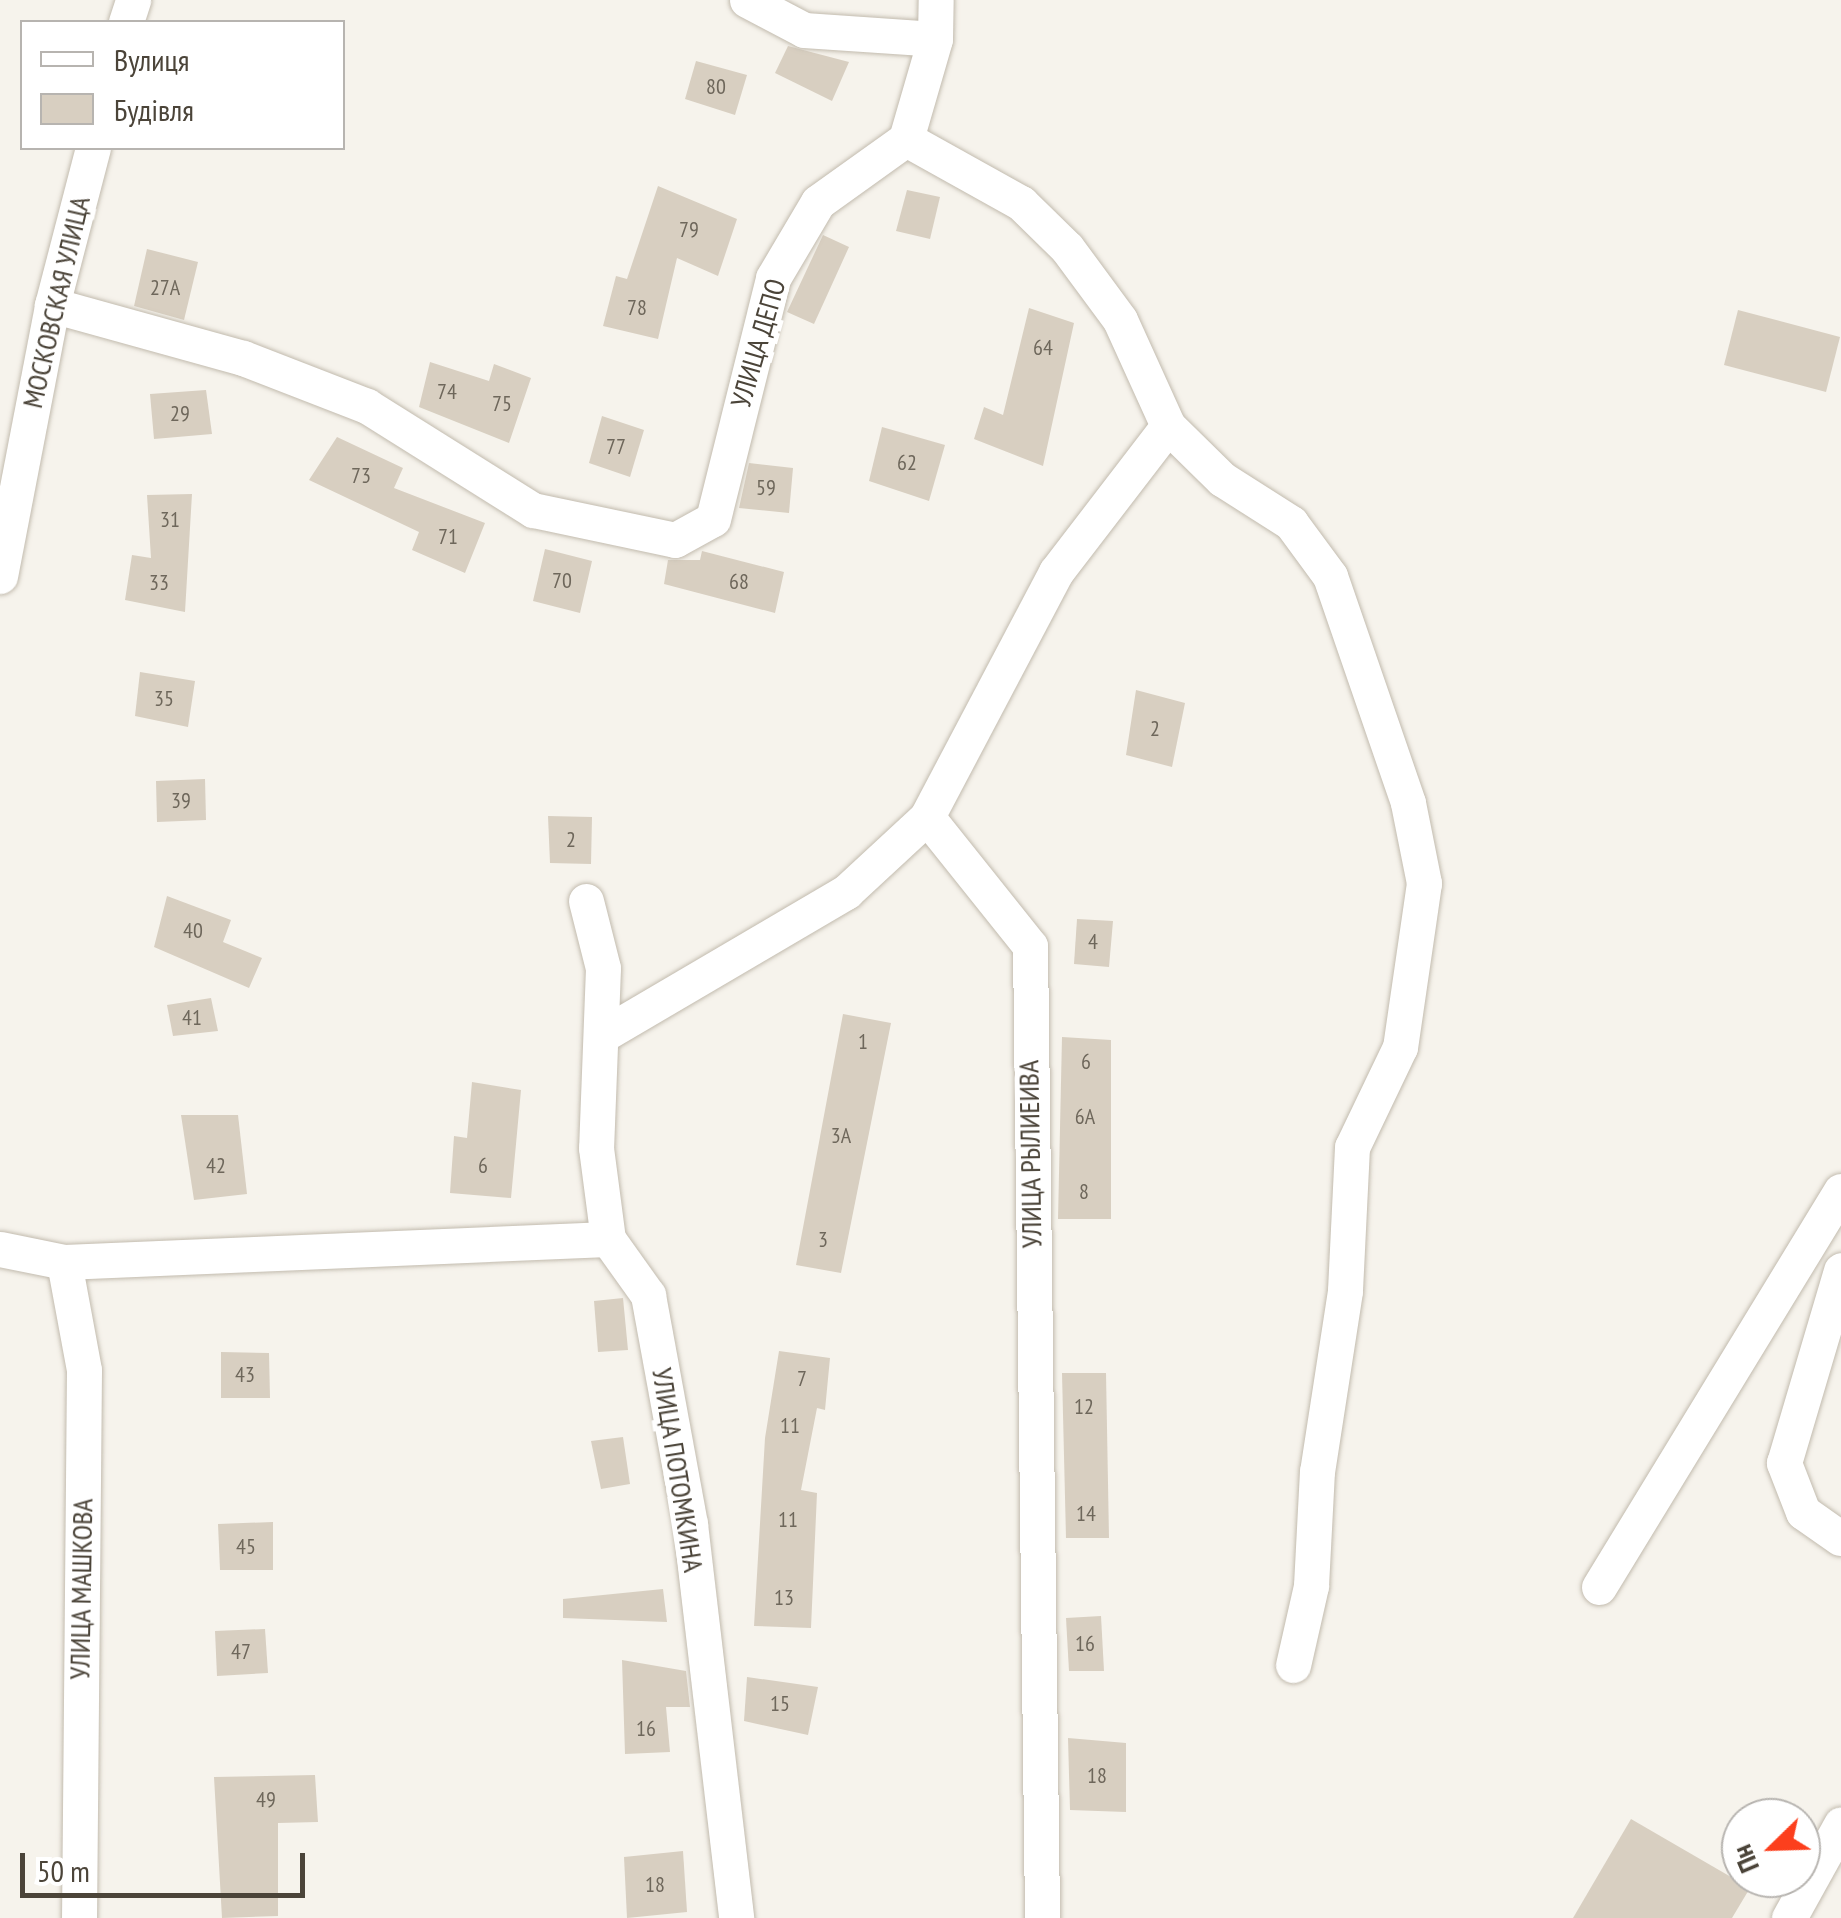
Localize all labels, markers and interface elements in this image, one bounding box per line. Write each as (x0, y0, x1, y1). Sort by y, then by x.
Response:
legend (20, 20, 345, 150)
text: Вулиця (114, 40, 189, 79)
house number: 80 (706, 74, 726, 100)
text: Будівля (114, 90, 194, 129)
street label: МОСКОВСКАЯ УЛИЦА (15, 193, 97, 411)
house number: 79 (679, 217, 699, 243)
street label: УЛИЦА ДЕПО (723, 274, 793, 412)
house number: 27А (150, 275, 180, 301)
house number: 78 (627, 295, 647, 321)
house number: 64 (1033, 335, 1053, 361)
house number: 74 (437, 379, 457, 405)
house number: 75 (492, 391, 512, 417)
house number: 29 (170, 401, 190, 427)
house number: 77 (606, 434, 626, 460)
house number: 62 (897, 450, 917, 476)
house number: 73 (351, 463, 371, 489)
house number: 59 (756, 475, 776, 501)
house number: 31 (160, 507, 180, 533)
house number: 71 (438, 524, 458, 550)
house number: 70 (552, 568, 572, 594)
house number: 68 (729, 569, 749, 595)
house number: 33 (149, 570, 169, 596)
house number: 35 (154, 686, 174, 712)
house number: 2 (1150, 716, 1160, 742)
house number: 39 (171, 788, 191, 814)
house number: 2 (566, 827, 576, 853)
house number: 40 (183, 918, 203, 944)
house number: 4 (1088, 929, 1098, 955)
house number: 41 (182, 1005, 202, 1031)
house number: 1 (858, 1029, 868, 1055)
house number: 6 (1081, 1049, 1091, 1075)
street label: УЛИЦА РЫЛИЕИВА (1012, 1059, 1048, 1249)
house number: 6А (1075, 1104, 1095, 1130)
house number: 3А (831, 1123, 851, 1149)
house number: 42 (206, 1153, 226, 1179)
house number: 6 (478, 1153, 488, 1179)
house number: 8 (1079, 1179, 1089, 1205)
house number: 3 (818, 1227, 828, 1253)
house number: 43 (235, 1362, 255, 1388)
street label: УЛИЦА ПОТОМКИНА (645, 1365, 711, 1575)
house number: 7 (797, 1366, 807, 1392)
house number: 12 (1074, 1394, 1094, 1420)
house number: 11 (780, 1413, 800, 1439)
street label: УЛИЦА МАШКОВА (63, 1498, 99, 1680)
house number: 14 (1076, 1501, 1096, 1527)
house number: 11 (778, 1507, 798, 1533)
house number: 45 (236, 1534, 256, 1560)
house number: 13 (774, 1585, 794, 1611)
house number: 16 (1075, 1631, 1095, 1657)
house number: 47 (231, 1639, 251, 1665)
house number: 15 (770, 1691, 790, 1717)
house number: 16 (636, 1716, 656, 1742)
house number: 18 (1087, 1763, 1107, 1789)
house number: 49 (256, 1787, 276, 1813)
north arrow (1721, 1798, 1821, 1898)
scale bar (25, 1833, 310, 1895)
text: Пн (1722, 1839, 1767, 1879)
text: 50 m (37, 1851, 90, 1890)
house number: 18 (645, 1872, 665, 1898)

